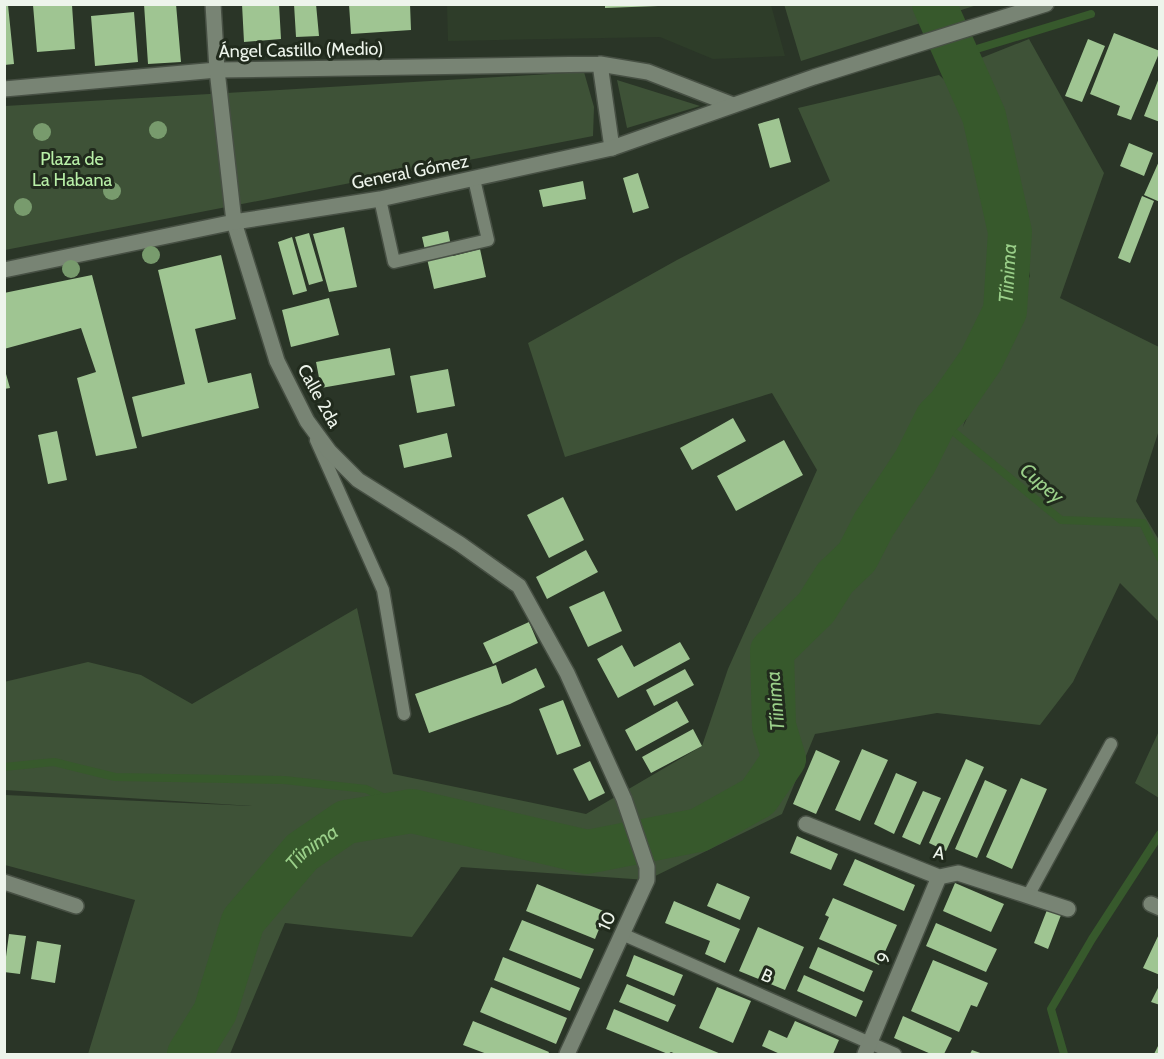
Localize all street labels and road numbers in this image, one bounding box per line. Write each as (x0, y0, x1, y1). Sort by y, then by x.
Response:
street label: Ángel Castillo (Medio) (218, 38, 384, 62)
street label: General Gómez (350, 150, 471, 194)
street label: Calle 2da (293, 360, 346, 432)
street label: A (931, 841, 947, 865)
street label: 10 (593, 908, 621, 934)
street label: 9 (872, 949, 896, 967)
street label: B (758, 964, 777, 988)

